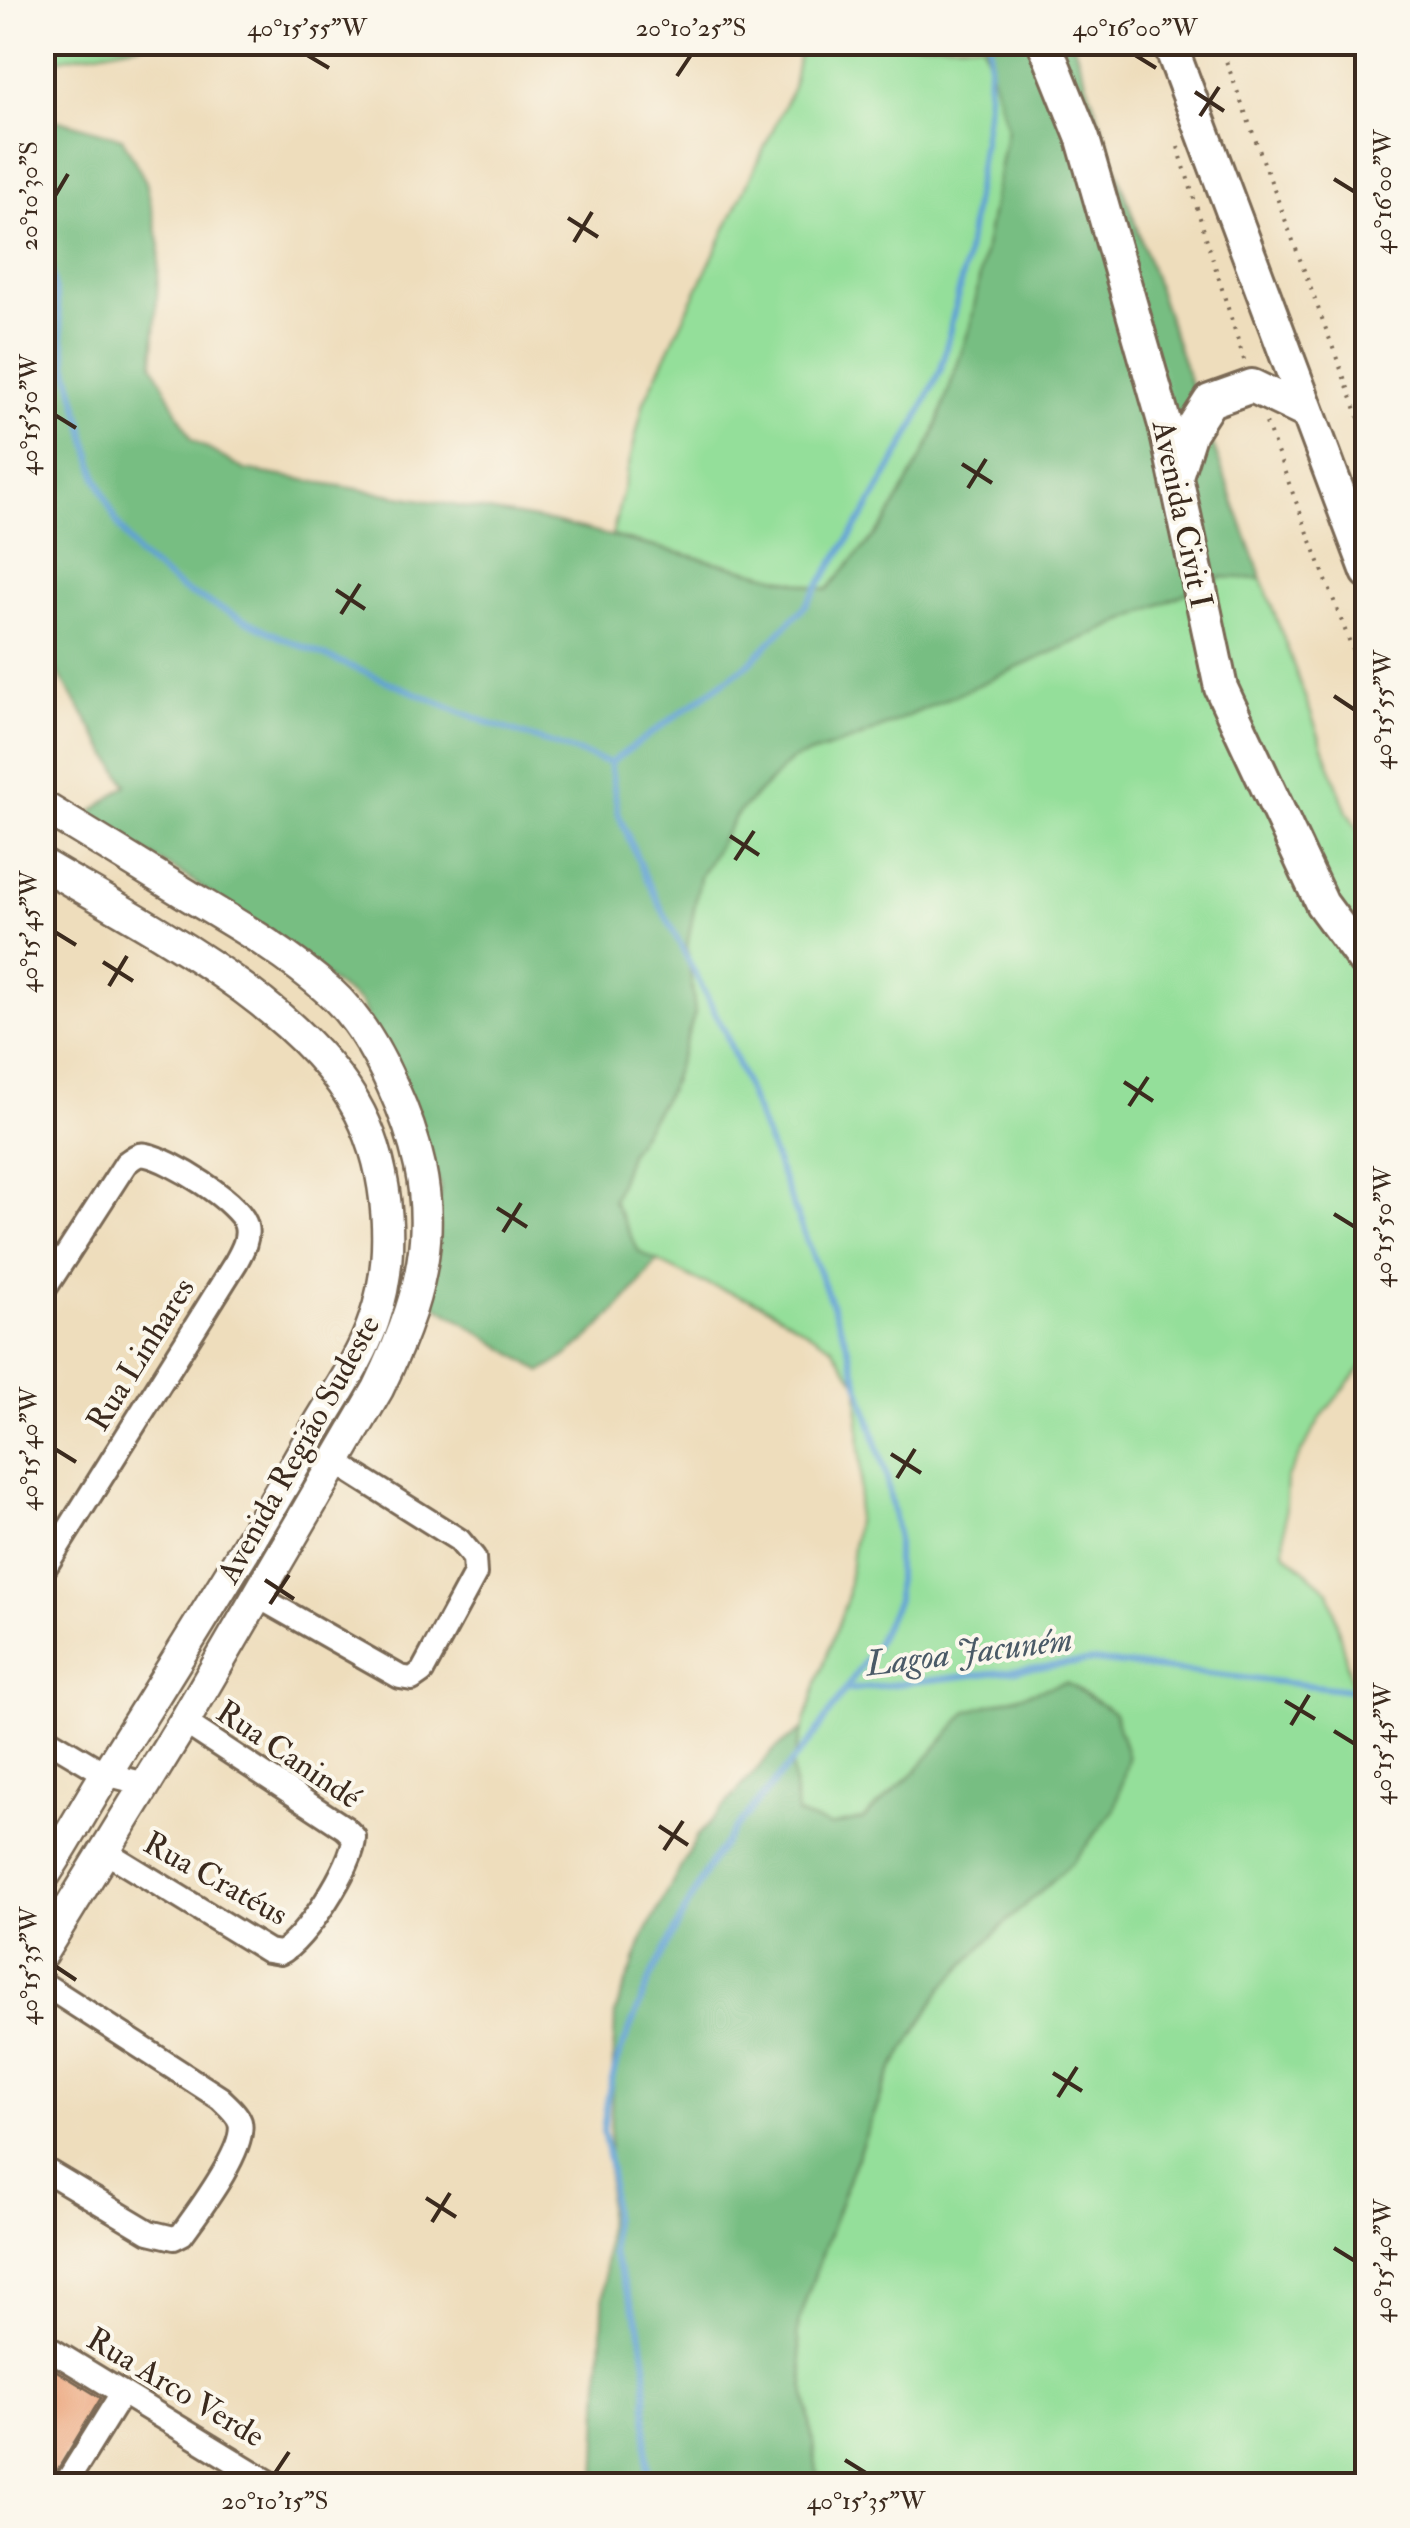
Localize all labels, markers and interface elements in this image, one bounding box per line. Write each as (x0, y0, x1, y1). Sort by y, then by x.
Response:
text: 40°15'55"W (247, 13, 368, 44)
text: 20°10'25"S (636, 13, 746, 44)
text: 40°16'00"W (1073, 13, 1199, 44)
text: 40°16'00"W (1368, 128, 1399, 254)
text: 20°10'30"S (14, 141, 45, 251)
text: 40°15'50"W (14, 353, 45, 476)
street label: Avenida Civit I (1142, 416, 1221, 612)
text: 40°15'55"W (1368, 649, 1399, 770)
text: 40°15'45"W (14, 869, 45, 993)
text: 40°15'50"W (1368, 1165, 1399, 1288)
street label: Rua Linhares (78, 1270, 204, 1439)
street label: Avenida Região Sudeste (208, 1308, 389, 1592)
text: 40°15'40"W (14, 1385, 45, 1511)
water label: Lagoa Jacuném (861, 1618, 1075, 1687)
text: 40°15'45"W (1368, 1681, 1399, 1805)
street label: Rua Canindé (208, 1692, 369, 1818)
street label: Rua Cratéus (136, 1823, 295, 1935)
text: 40°15'35"W (14, 1905, 45, 2025)
text: 40°15'40"W (1368, 2197, 1399, 2323)
street label: Rua Arco Verde (79, 2319, 272, 2457)
text: 20°10'15"S (222, 2486, 328, 2517)
text: 40°15'35"W (807, 2486, 927, 2517)

